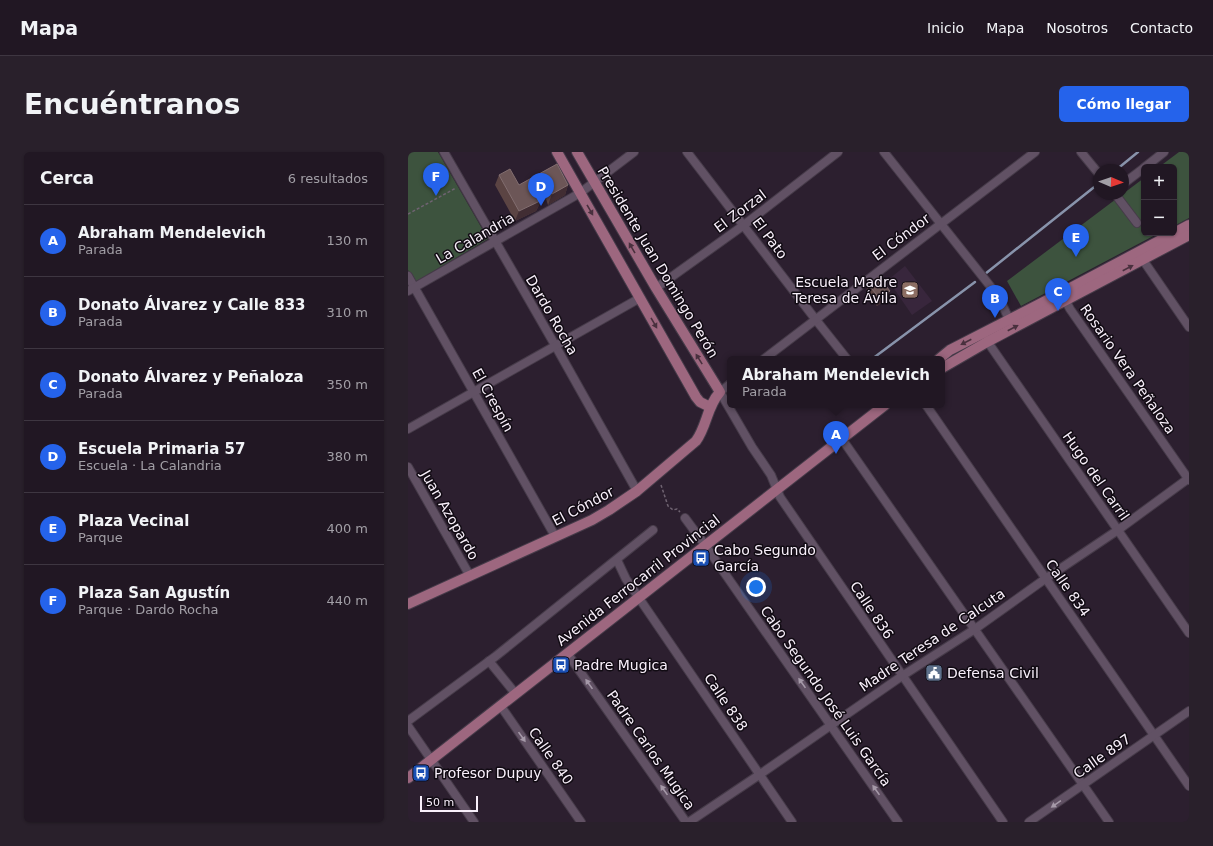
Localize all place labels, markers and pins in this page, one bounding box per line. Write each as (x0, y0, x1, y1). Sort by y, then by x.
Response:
pin: F (423, 163, 449, 196)
pin: D (528, 173, 554, 206)
pin: E (1063, 224, 1089, 257)
place label: Escuela Madre Teresa de Ávila (791, 274, 897, 306)
pin: C (1045, 278, 1071, 311)
school or university icon: Escuela Madre Teresa de Ávila (900, 280, 920, 300)
pin: B (982, 285, 1008, 318)
pin: A (823, 421, 849, 454)
place label: Cabo Segundo García (714, 542, 816, 574)
bus stop icon: Cabo Segundo García (691, 548, 711, 568)
bus stop icon: Padre Mugica (551, 655, 571, 675)
place label: Padre Mugica (574, 657, 668, 673)
public building icon: Defensa Civil (924, 663, 944, 683)
place label: Defensa Civil (947, 665, 1039, 681)
bus stop icon: Profesor Dupuy (411, 763, 431, 783)
place label: Profesor Dupuy (434, 765, 542, 781)

